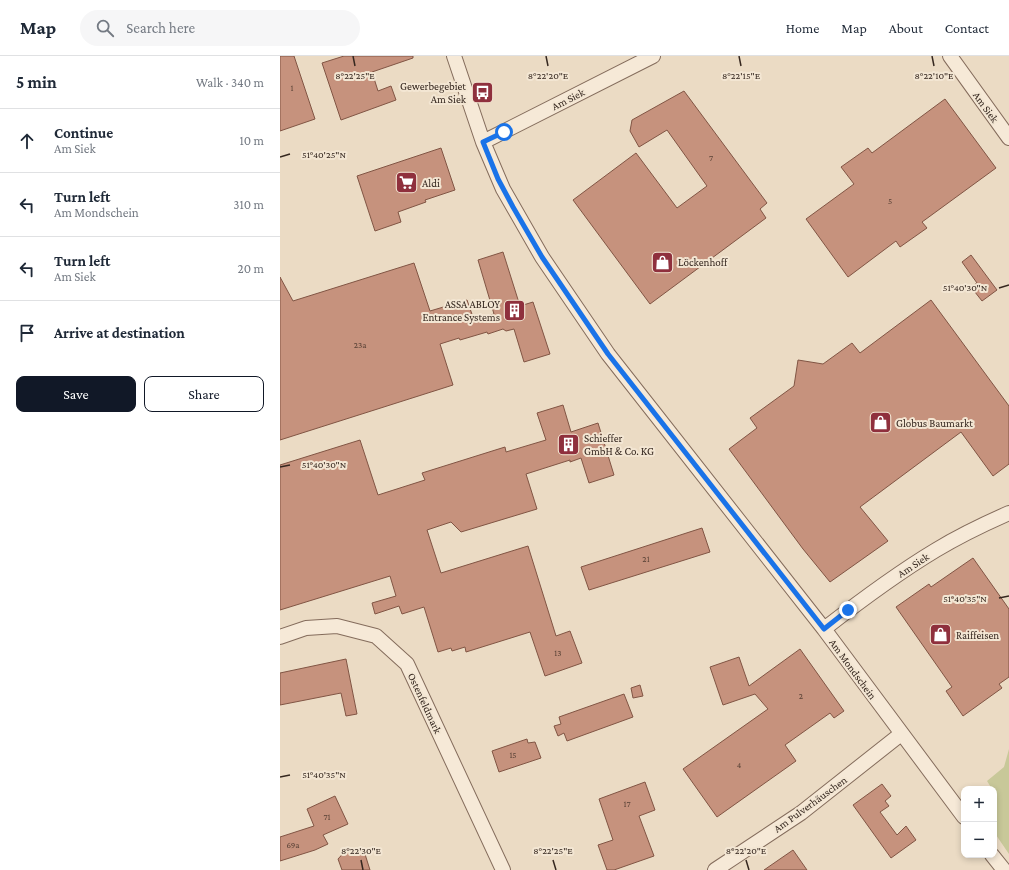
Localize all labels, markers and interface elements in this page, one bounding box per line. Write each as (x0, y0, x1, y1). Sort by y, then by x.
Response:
search box (80, 10, 360, 46)
text: Map (20, 17, 56, 38)
icon: search (94, 17, 116, 39)
text: Search here (126, 20, 195, 36)
text: Home (786, 20, 819, 36)
text: Map (841, 20, 867, 36)
text: About (889, 20, 923, 36)
text: Contact (945, 20, 989, 36)
text: 8°22'25"E (335, 70, 375, 81)
text: 8°22'20"E (528, 70, 569, 81)
text: 8°22'15"E (722, 70, 761, 81)
text: 8°22'10"E (915, 70, 954, 81)
text: 5 min (16, 73, 57, 92)
text: Walk · 340 m (196, 75, 264, 90)
bus stop icon: Gewerbegebiet Am Siek (469, 79, 495, 105)
place label: Gewerbegebiet Am Siek (400, 80, 467, 105)
house number: 1 (291, 83, 294, 93)
street label: Am Siek (550, 85, 587, 112)
street label: Am Siek (971, 89, 1002, 125)
route start (495, 123, 513, 141)
text: Continue (54, 125, 113, 141)
icon: ahead (16, 130, 38, 152)
text: 10 m (239, 133, 264, 148)
text: Am Siek (54, 141, 96, 156)
text: 51°40'25"N (302, 149, 346, 160)
house number: 7 (709, 153, 713, 163)
supermarket icon: Aldi (393, 170, 419, 196)
place label: Aldi (422, 177, 440, 189)
text: Turn left (54, 189, 110, 205)
icon: left (16, 194, 38, 216)
house number: 5 (888, 196, 892, 206)
text: 310 m (233, 197, 264, 212)
text: Am Mondschein (54, 205, 139, 220)
shop icon: Löckenhoff (650, 249, 676, 275)
text: Turn left (54, 253, 110, 269)
place label: Löckenhoff (678, 256, 728, 268)
icon: left (16, 258, 38, 280)
text: 20 m (238, 261, 264, 276)
text: Am Siek (54, 269, 96, 284)
text: 51°40'30"N (943, 282, 988, 293)
building icon: ASSA ABLOY Entrance Systems (502, 297, 528, 323)
place label: ASSA ABLOY Entrance Systems (422, 298, 500, 324)
icon: arrive (16, 322, 38, 344)
text: Arrive at destination (54, 325, 185, 341)
house number: 23a (354, 340, 366, 350)
button: Save (16, 376, 136, 412)
button: Share (144, 376, 264, 412)
shop icon: Globus Baumarkt (868, 410, 894, 436)
place label: Globus Baumarkt (896, 417, 973, 429)
building icon: Schieffer GmbH & Co. KG (555, 431, 581, 457)
place label: Schieffer GmbH & Co. KG (584, 432, 654, 457)
text: 51°40'30"N (302, 459, 347, 470)
street label: Am Siek (895, 550, 932, 580)
house number: 21 (642, 554, 650, 564)
text: 51°40'35"N (943, 593, 987, 604)
route end (839, 601, 857, 619)
shop icon: Raiffeisen (927, 622, 953, 648)
place label: Raiffeisen (956, 629, 999, 641)
street label: Am Mondschein (827, 636, 879, 702)
house number: 13 (554, 648, 562, 658)
street label: Ostenfeldmark (406, 671, 445, 736)
house number: 2 (799, 691, 803, 701)
house number: 15 (509, 750, 517, 760)
house number: 4 (737, 760, 742, 770)
text: 51°40'35"N (302, 769, 346, 780)
street label: Am Pulverhäuschen (771, 773, 849, 835)
map controls (961, 786, 997, 858)
button: + (961, 786, 997, 822)
house number: 17 (623, 799, 631, 809)
house number: 71 (323, 812, 331, 822)
button: − (961, 822, 997, 858)
house number: 69a (286, 840, 300, 850)
text: 8°22'30"E (341, 845, 382, 856)
text: 8°22'25"E (533, 845, 573, 856)
text: 8°22'20"E (726, 845, 767, 856)

